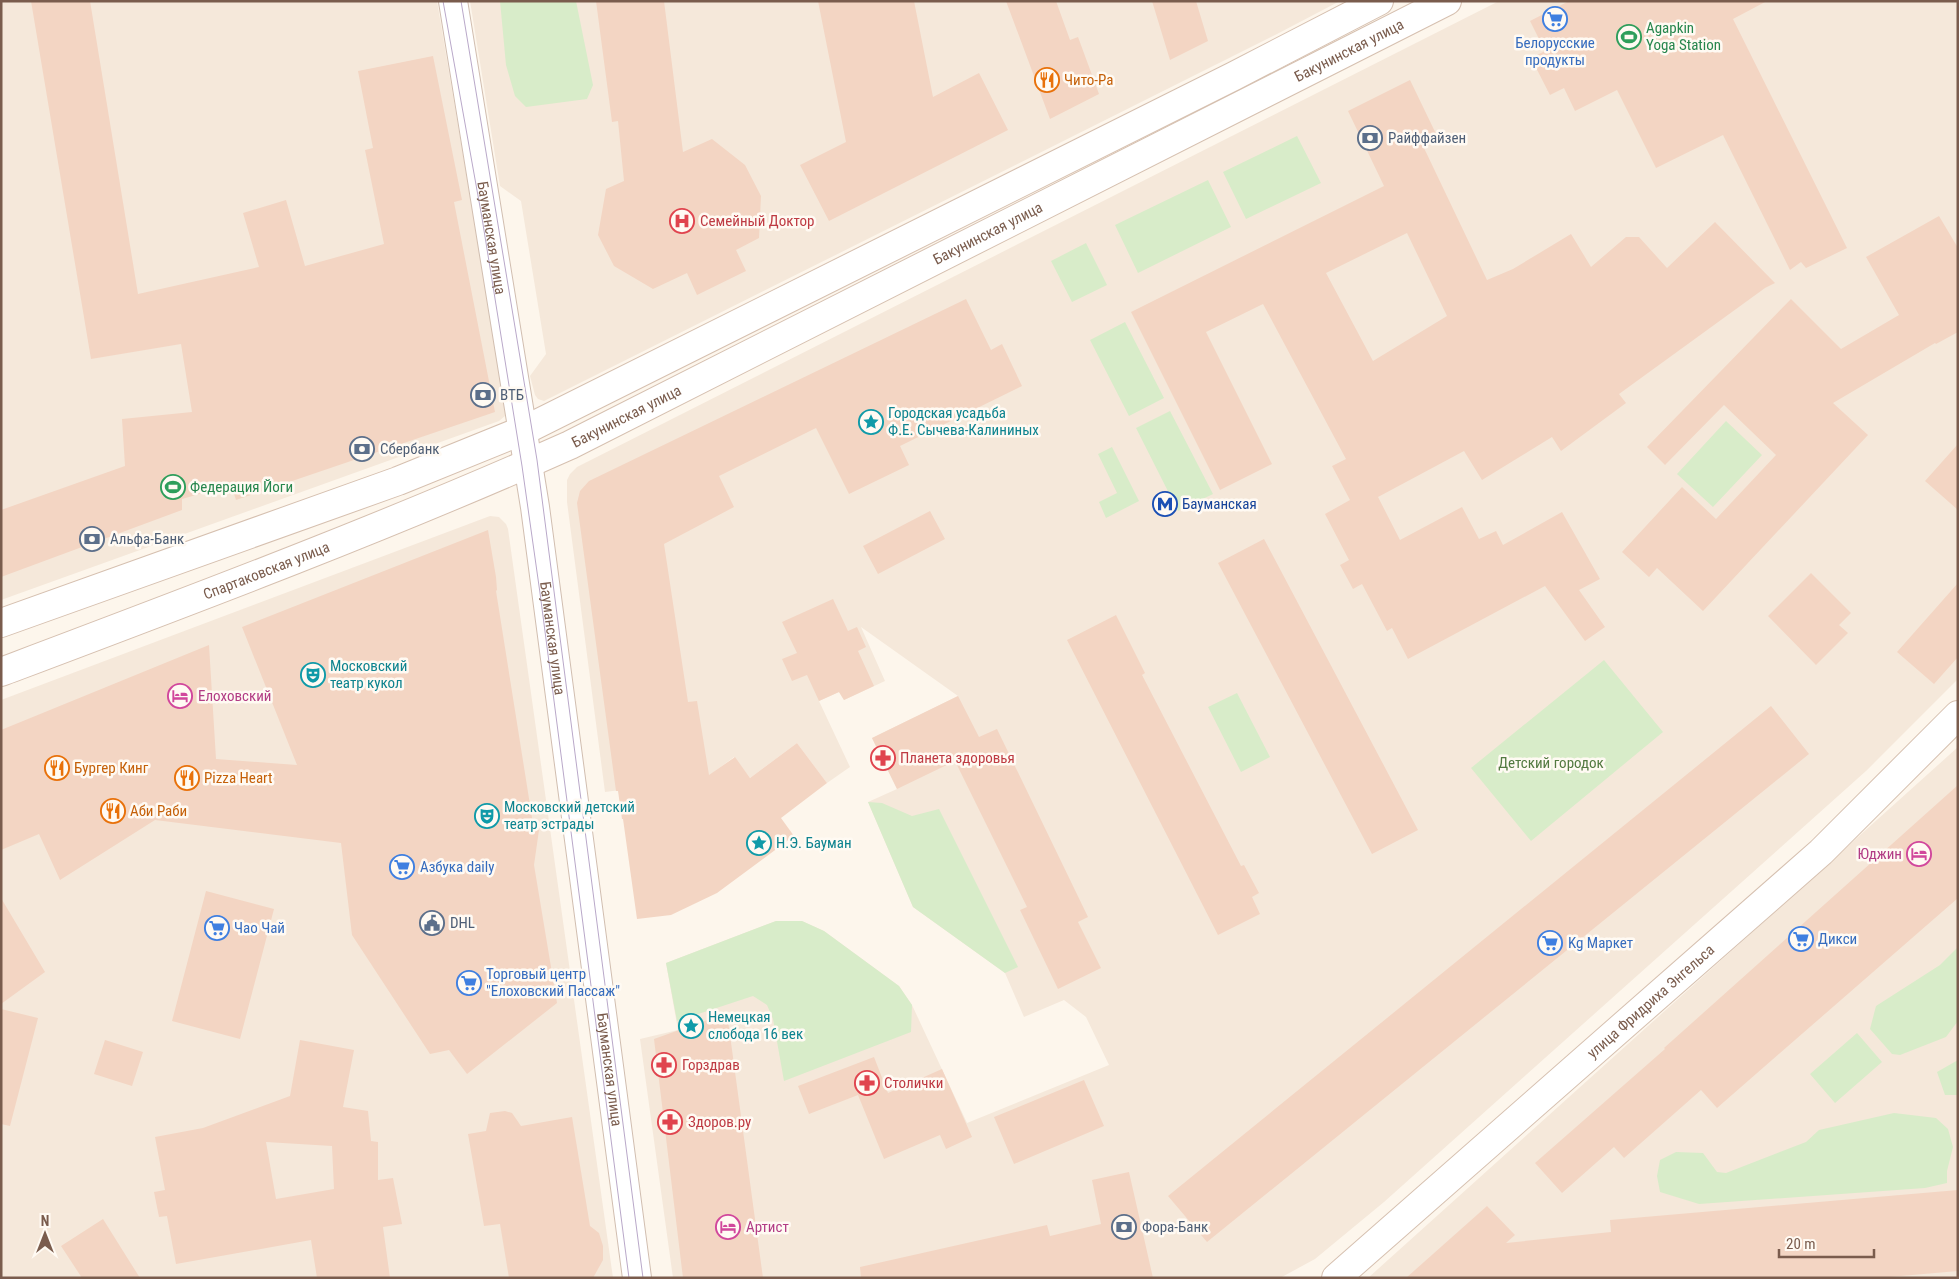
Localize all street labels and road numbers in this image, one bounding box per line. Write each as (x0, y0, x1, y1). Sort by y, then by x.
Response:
street label: Бакунинская улица (1291, 15, 1407, 86)
street label: Бауманская улица (473, 180, 509, 296)
street label: Бакунинская улица (930, 198, 1045, 269)
street label: Бакунинская улица (569, 381, 684, 452)
street label: Спартаковская улица (201, 538, 332, 603)
street label: Бауманская улица (536, 580, 569, 696)
street label: улица Фридриха Энгельса (1584, 941, 1718, 1062)
street label: Бауманская улица (593, 1012, 626, 1127)

